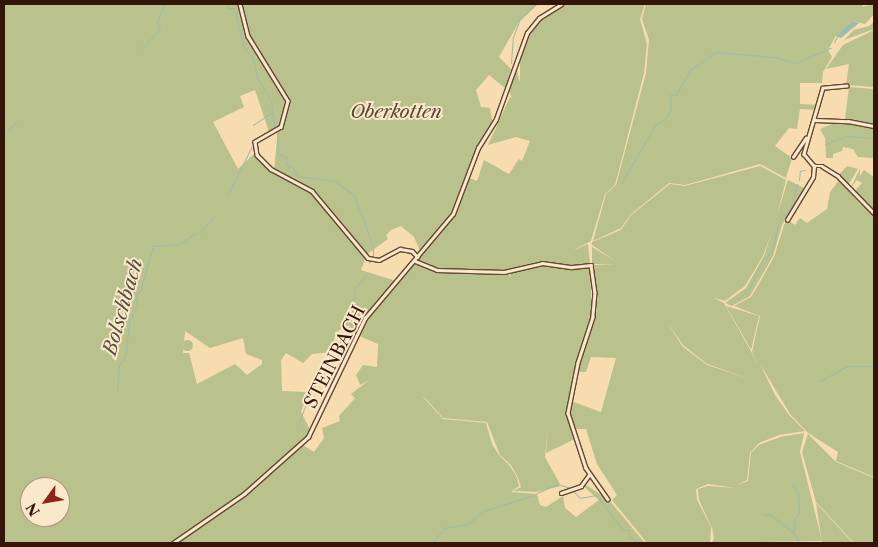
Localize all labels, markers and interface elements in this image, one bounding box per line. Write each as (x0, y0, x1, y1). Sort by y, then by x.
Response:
park label: Oberkotten (350, 101, 442, 123)
water label: Bolschbach (98, 256, 148, 358)
street label: STEINBACH (300, 302, 370, 412)
north arrow (20, 477, 70, 527)
text: N (22, 499, 44, 519)

